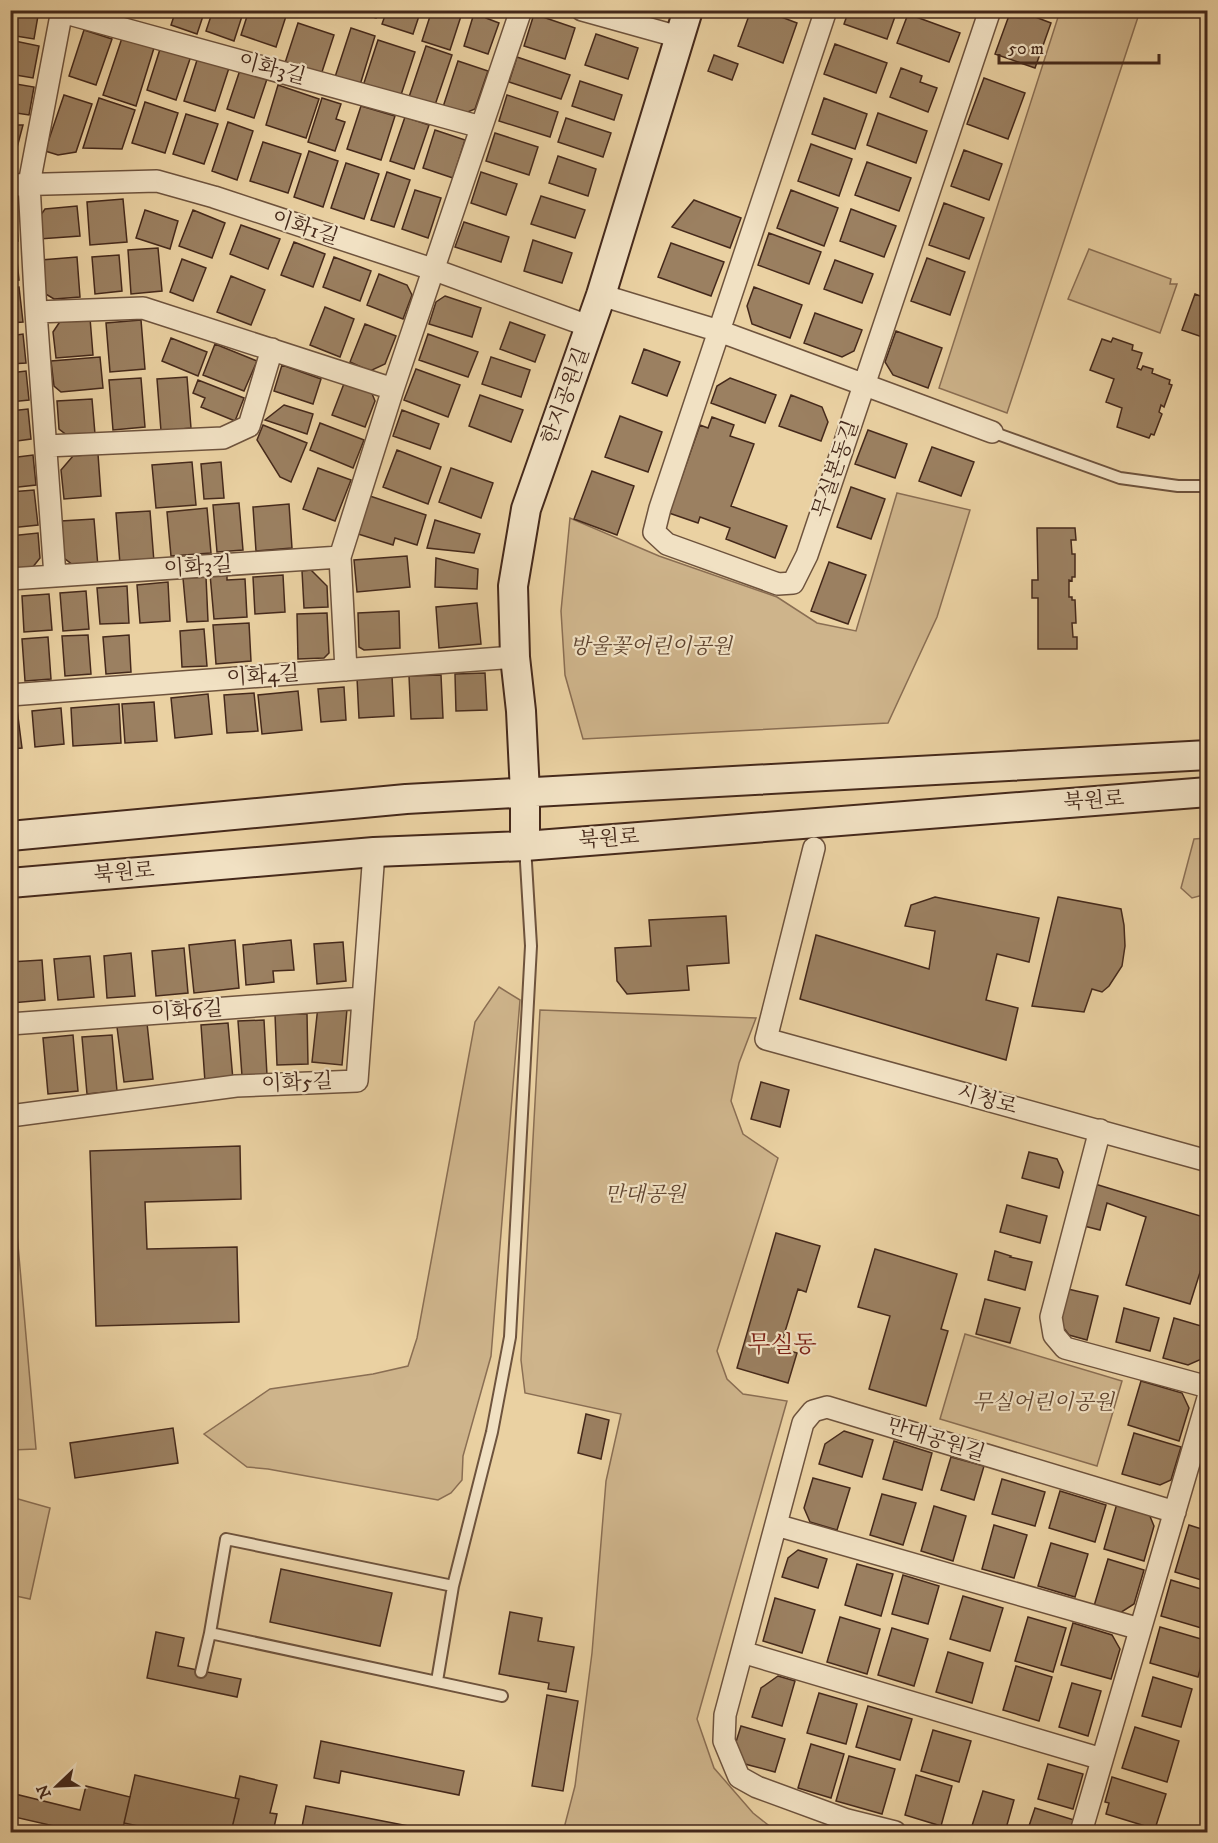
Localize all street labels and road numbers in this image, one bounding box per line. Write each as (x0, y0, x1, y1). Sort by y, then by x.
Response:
street label: 이화3길 (235, 48, 309, 90)
street label: 이화1길 (268, 205, 342, 251)
street label: 한지공원길 (536, 344, 596, 448)
street label: 무실본동길 (807, 417, 865, 521)
street label: 이화3길 (163, 552, 233, 582)
street label: 이화4길 (226, 660, 300, 692)
street label: 북원로 (1063, 786, 1125, 816)
street label: 북원로 (578, 824, 640, 854)
street label: 북원로 (93, 857, 155, 889)
street label: 이화6길 (150, 996, 224, 1026)
street label: 이화5길 (261, 1068, 333, 1098)
street label: 시청로 (954, 1080, 1020, 1120)
street label: 만대공원길 (884, 1413, 988, 1467)

